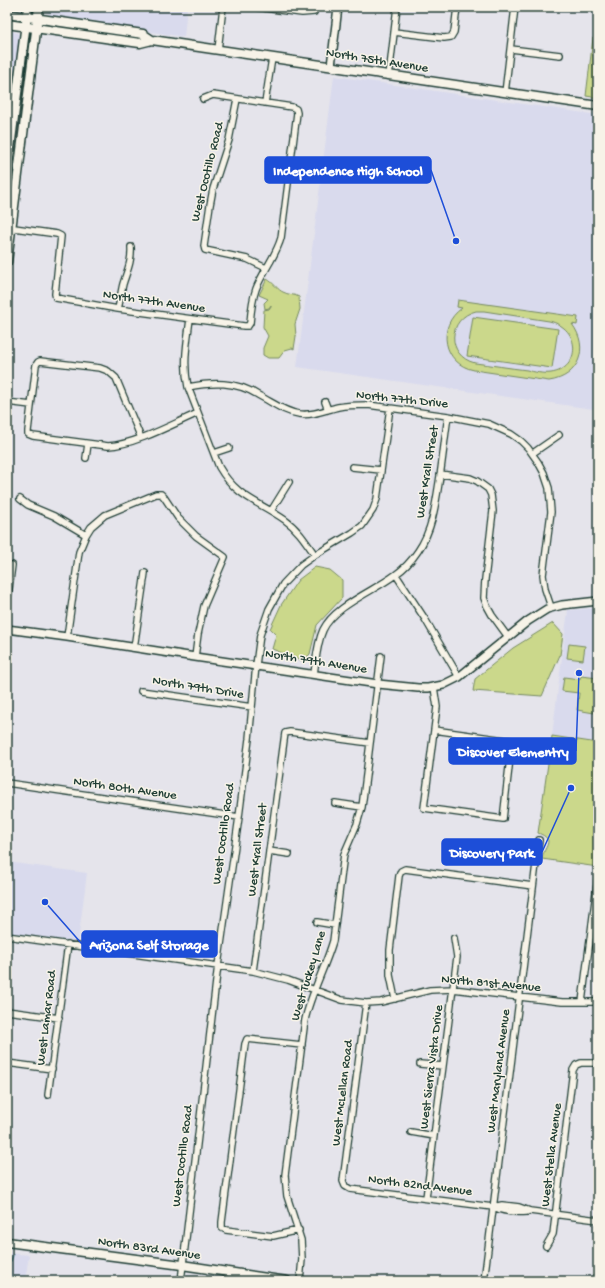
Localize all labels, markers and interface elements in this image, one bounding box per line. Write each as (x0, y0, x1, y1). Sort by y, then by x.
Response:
street label: North 75th Avenue (325, 46, 429, 77)
street label: West Ocotillo Road (188, 119, 228, 223)
callout: Independence High School (265, 157, 431, 183)
text: Independence High School (273, 164, 423, 181)
street label: North 77th Avenue (102, 287, 206, 317)
street label: North 77th Drive (355, 388, 449, 412)
street label: West Krall Street (413, 423, 443, 519)
street label: North 79th Avenue (264, 647, 368, 678)
street label: North 79th Drive (151, 673, 245, 703)
callout: Discover Elementry (449, 738, 576, 764)
text: Discover Elementry (455, 745, 569, 762)
street label: North 80th Avenue (72, 774, 178, 804)
street label: West Ocotillo Road (209, 781, 239, 886)
street label: West Krall Street (245, 801, 271, 897)
callout: Discovery Park (442, 839, 542, 865)
text: Discovery Park (448, 846, 536, 863)
street label: West Tuckey Lane (288, 929, 330, 1023)
callout: Arizona Self Storage (82, 931, 217, 957)
text: Arizona Self Storage (88, 938, 209, 955)
street label: West Lamar Road (34, 968, 60, 1066)
street label: North 81st Avenue (441, 972, 542, 996)
street label: West Sierra Vista Drive (417, 1004, 447, 1130)
street label: West Maryland Avenue (484, 1008, 514, 1134)
street label: West McLellan Road (329, 1038, 357, 1147)
street label: West Stella Avenue (538, 1102, 566, 1208)
street label: West Ocotillo Road (169, 1103, 197, 1208)
street label: North 82nd Avenue (367, 1172, 473, 1200)
street label: North 83rd Avenue (97, 1234, 202, 1264)

